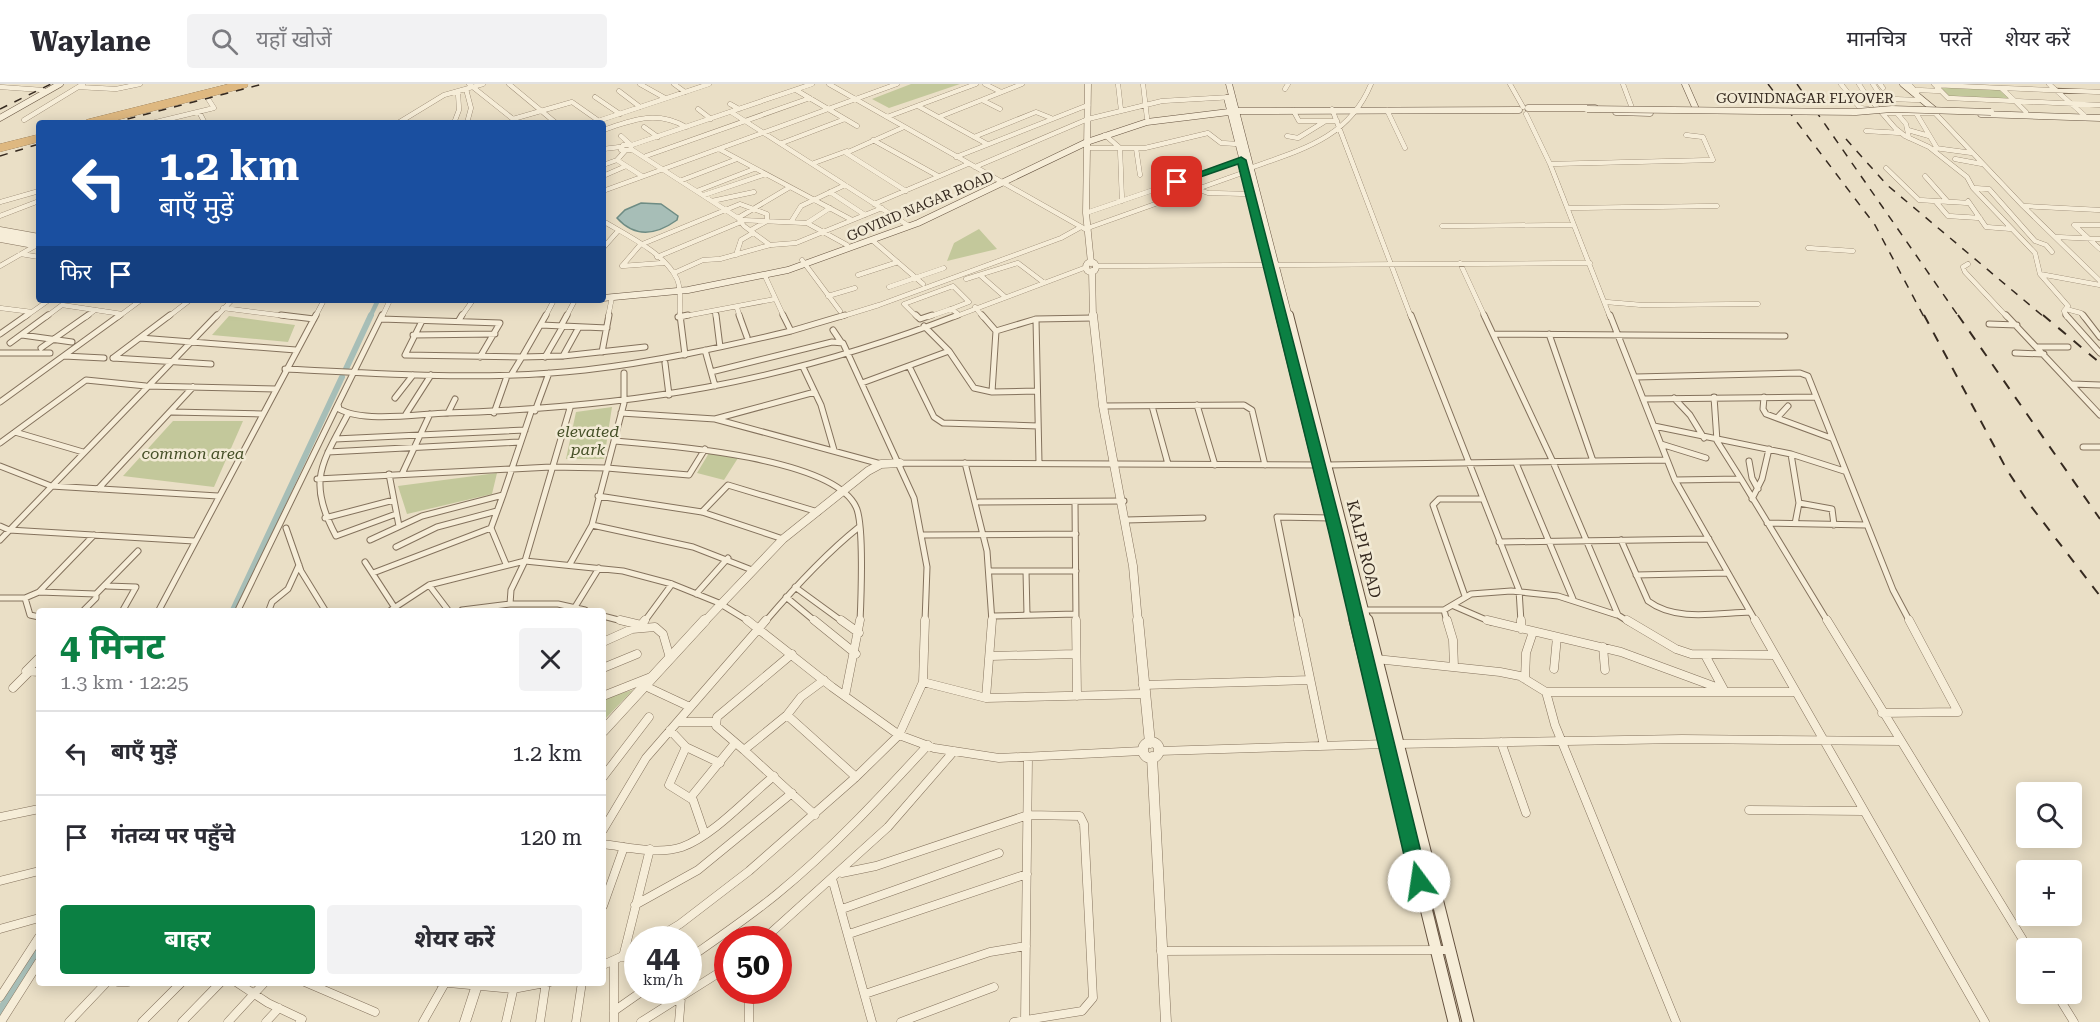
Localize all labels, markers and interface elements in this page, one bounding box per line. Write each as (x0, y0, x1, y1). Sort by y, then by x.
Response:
search box (187, 14, 607, 68)
text: Waylane (30, 25, 151, 58)
icon: search (208, 25, 241, 58)
text: यहाँ खोजें (256, 27, 332, 52)
text: मानचित्र (1846, 27, 1906, 51)
text: परतें (1939, 27, 1972, 51)
text: शेयर करें (2005, 27, 2070, 51)
street label: GOVINDNAGAR FLYOVER (1716, 90, 1894, 106)
text: 1.2 km (159, 141, 299, 190)
icon: left (60, 144, 138, 222)
pin (1151, 156, 1202, 207)
icon: arrive (1160, 165, 1193, 198)
street label: GOVIND NAGAR ROAD (844, 168, 996, 244)
text: बाएँ मुड़ें (159, 191, 234, 223)
icon: arrive (104, 258, 137, 291)
text: फिर (60, 260, 92, 285)
park label: elevated park (557, 422, 619, 459)
park label: common area (141, 444, 245, 463)
street label: KALPI ROAD (1343, 498, 1385, 600)
text: 4 मिनट (60, 626, 165, 668)
button: close (519, 628, 582, 691)
text: 1.3 km · 12:25 (60, 670, 189, 694)
icon: left (60, 737, 93, 770)
text: बाएँ मुड़ें (111, 739, 177, 764)
text: 1.2 km (512, 741, 582, 766)
map controls (2016, 782, 2082, 1004)
button: search (2016, 782, 2082, 848)
icon: arrive (60, 821, 93, 854)
text: गंतव्य पर पहुँचे (111, 823, 235, 848)
text: 120 m (519, 825, 582, 850)
position arrow (1387, 849, 1451, 913)
button: + (2016, 860, 2082, 926)
button: बाहर (60, 905, 315, 974)
button: शेयर करें (327, 905, 582, 974)
speed limit sign: 50 (714, 926, 792, 1004)
button: − (2016, 938, 2082, 1004)
text: 44 (646, 940, 680, 975)
text: km/h (643, 971, 683, 989)

